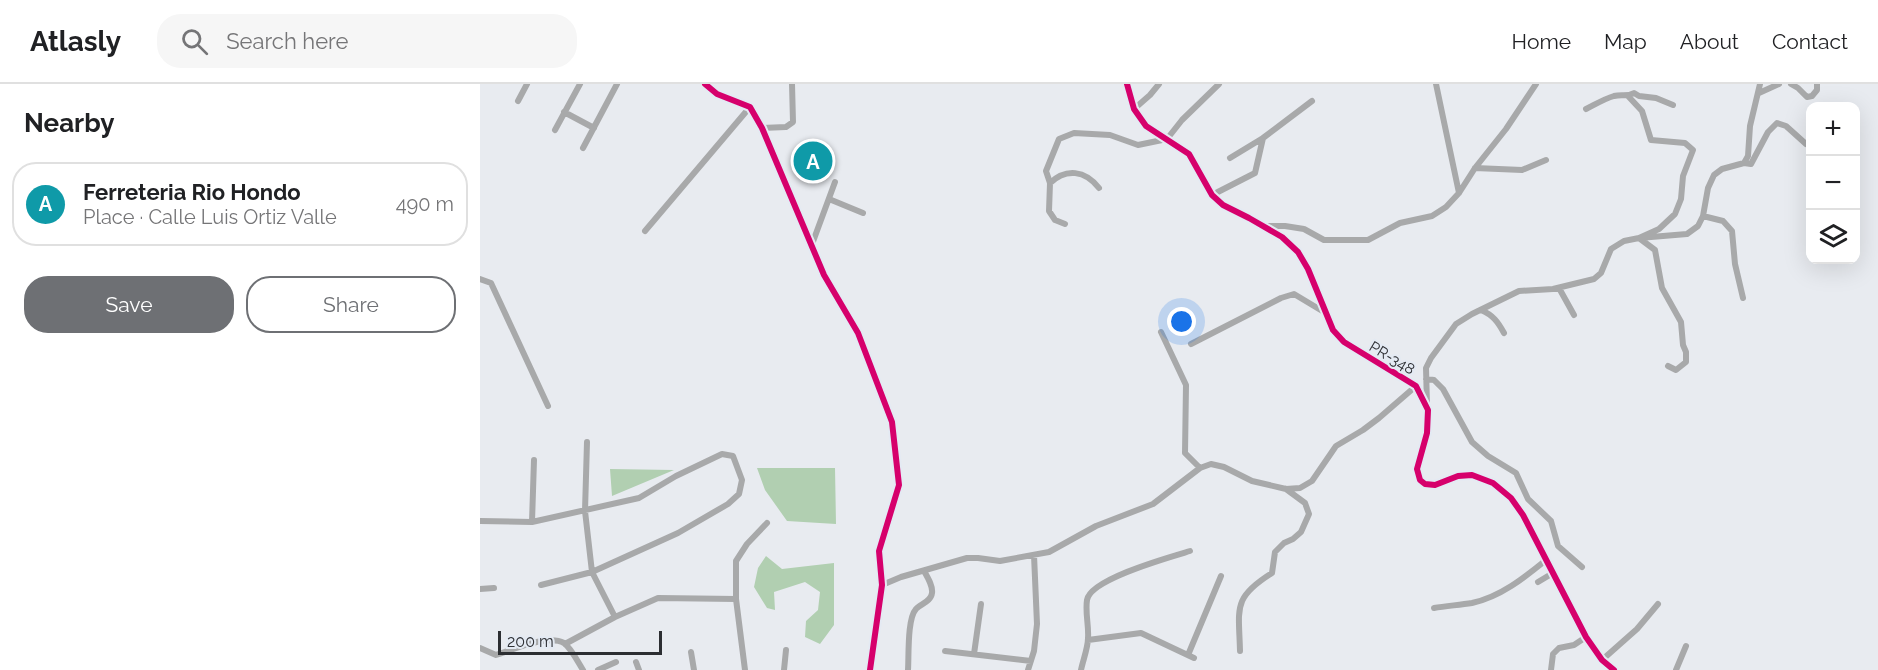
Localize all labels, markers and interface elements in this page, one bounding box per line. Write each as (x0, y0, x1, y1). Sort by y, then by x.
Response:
search box (157, 14, 577, 68)
text: Atlasly (30, 25, 121, 58)
icon: search (178, 25, 211, 58)
text: Search here (226, 28, 348, 54)
text: Home (1512, 29, 1571, 54)
text: Map (1604, 29, 1647, 54)
text: About (1680, 29, 1739, 54)
text: Contact (1772, 29, 1848, 54)
map controls (1806, 102, 1860, 264)
button: + (1806, 102, 1860, 156)
text: Nearby (24, 108, 114, 138)
pin: A (794, 138, 832, 184)
button: − (1806, 156, 1860, 210)
text: Ferreteria Rio Hondo (83, 179, 301, 205)
text: A (39, 192, 52, 216)
text: 490 m (396, 192, 454, 216)
text: Place · Calle Luis Ortiz Valle (83, 205, 337, 229)
button: layers (1806, 210, 1860, 264)
button: Save (24, 276, 234, 333)
button: Share (246, 276, 456, 333)
your location (1167, 307, 1196, 336)
street label: PR-348 (1366, 337, 1418, 379)
scale bar (498, 628, 662, 656)
text: 200 m (507, 632, 554, 651)

